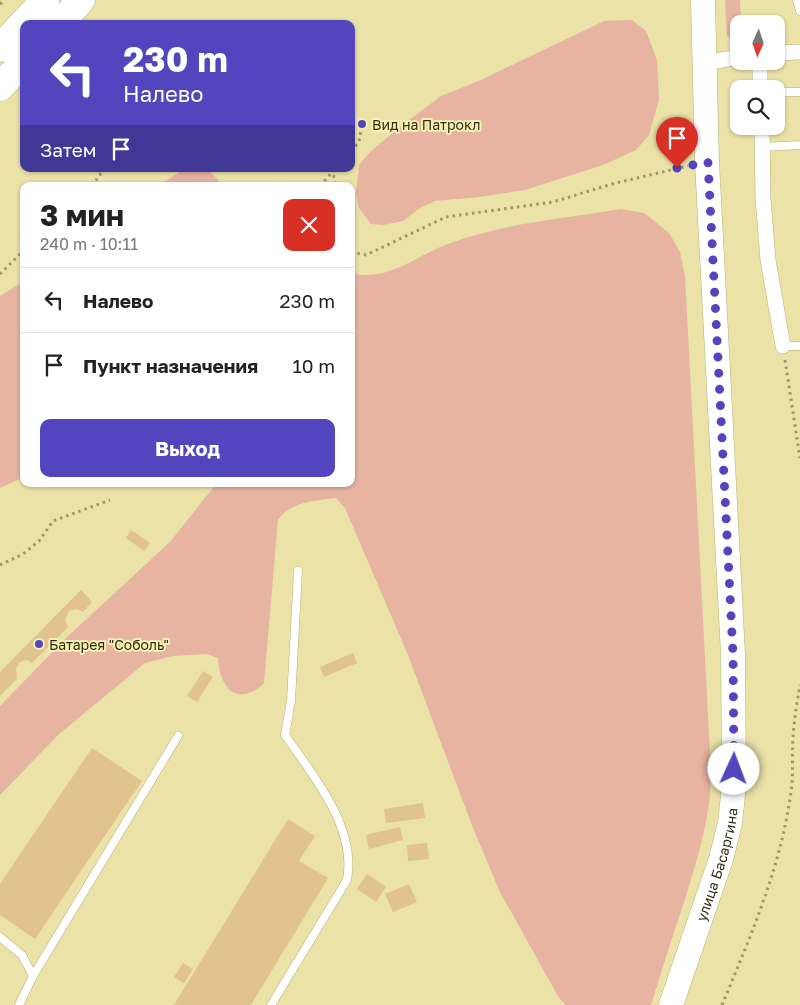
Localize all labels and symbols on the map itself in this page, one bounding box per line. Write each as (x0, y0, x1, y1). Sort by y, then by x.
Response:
north arrow (730, 15, 785, 70)
place label: Вид на Патрокл (372, 116, 481, 133)
pin (656, 117, 698, 168)
marker: Вид на Патрокл (356, 118, 368, 130)
place label: Батарея "Соболь" (49, 636, 169, 653)
marker: Батарея "Соболь" (33, 638, 45, 650)
position arrow (707, 742, 759, 794)
street label: улица Басаргина (692, 807, 740, 923)

